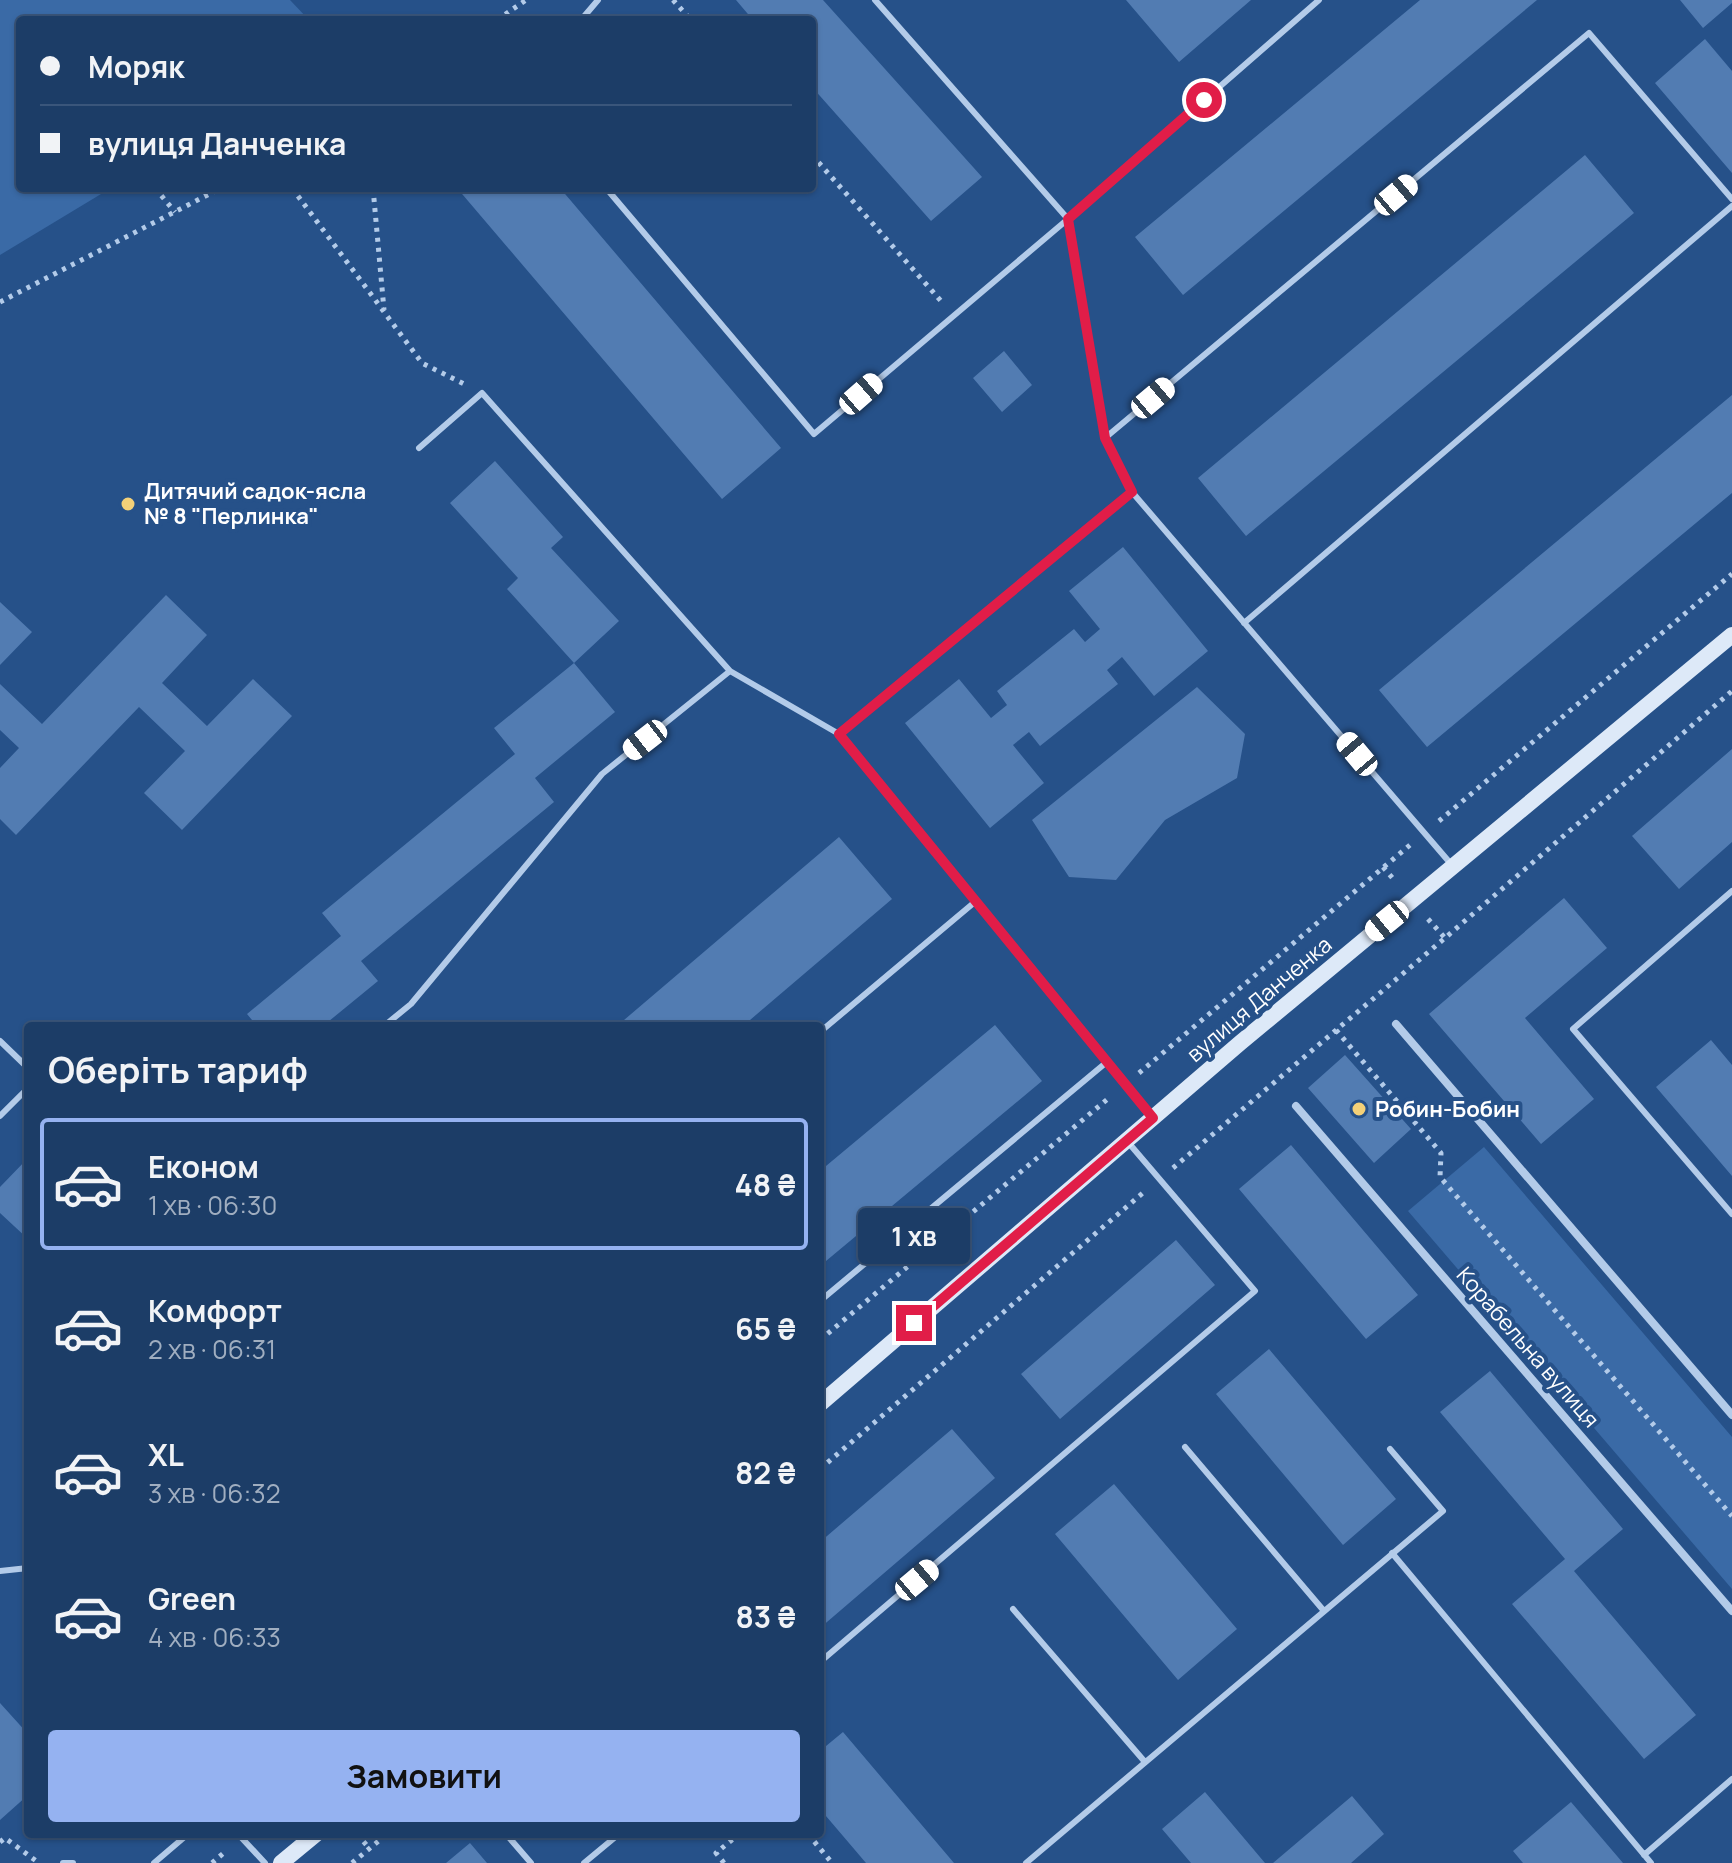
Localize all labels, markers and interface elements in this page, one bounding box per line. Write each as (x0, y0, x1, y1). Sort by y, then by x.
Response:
text: Моряк (88, 46, 184, 87)
route start (1186, 82, 1222, 118)
text: вулиця Данченка (88, 123, 346, 164)
car (1370, 170, 1422, 220)
car (835, 369, 887, 419)
car (1127, 373, 1179, 423)
place label: Дитячий садок-ясла № 8 "Перлинка" (144, 476, 366, 531)
marker: Дитячий садок-ясла № 8 "Перлинка" (119, 495, 137, 513)
car (619, 716, 671, 764)
car (1332, 728, 1382, 780)
car (1361, 897, 1413, 945)
street label: вулиця Данченка (1180, 929, 1338, 1069)
text: Оберіть тариф (48, 1045, 308, 1094)
place label: Робин-Бобин (1375, 1094, 1520, 1124)
marker: Робин-Бобин (1350, 1100, 1368, 1118)
text: Економ (148, 1146, 259, 1187)
icon: car (52, 1148, 124, 1220)
text: 48 ₴ (735, 1164, 796, 1205)
text: 1 хв · 06:30 (148, 1187, 277, 1223)
callout: 1 хв (858, 1207, 970, 1263)
text: 1 хв (891, 1218, 937, 1254)
street label: Корабельна вулиця (1450, 1260, 1606, 1434)
text: Комфорт (148, 1290, 282, 1331)
icon: car (52, 1292, 124, 1364)
route end (896, 1305, 932, 1341)
text: 65 ₴ (735, 1308, 796, 1349)
text: 2 хв · 06:31 (148, 1331, 276, 1367)
text: XL (148, 1434, 184, 1475)
icon: car (52, 1436, 124, 1508)
text: 82 ₴ (735, 1452, 796, 1493)
text: 3 хв · 06:32 (148, 1475, 280, 1511)
car (891, 1555, 943, 1605)
text: Green (148, 1578, 236, 1619)
icon: car (52, 1580, 124, 1652)
text: 83 ₴ (735, 1596, 796, 1637)
text: 4 хв · 06:33 (148, 1619, 281, 1655)
button: Замовити (48, 1730, 800, 1822)

